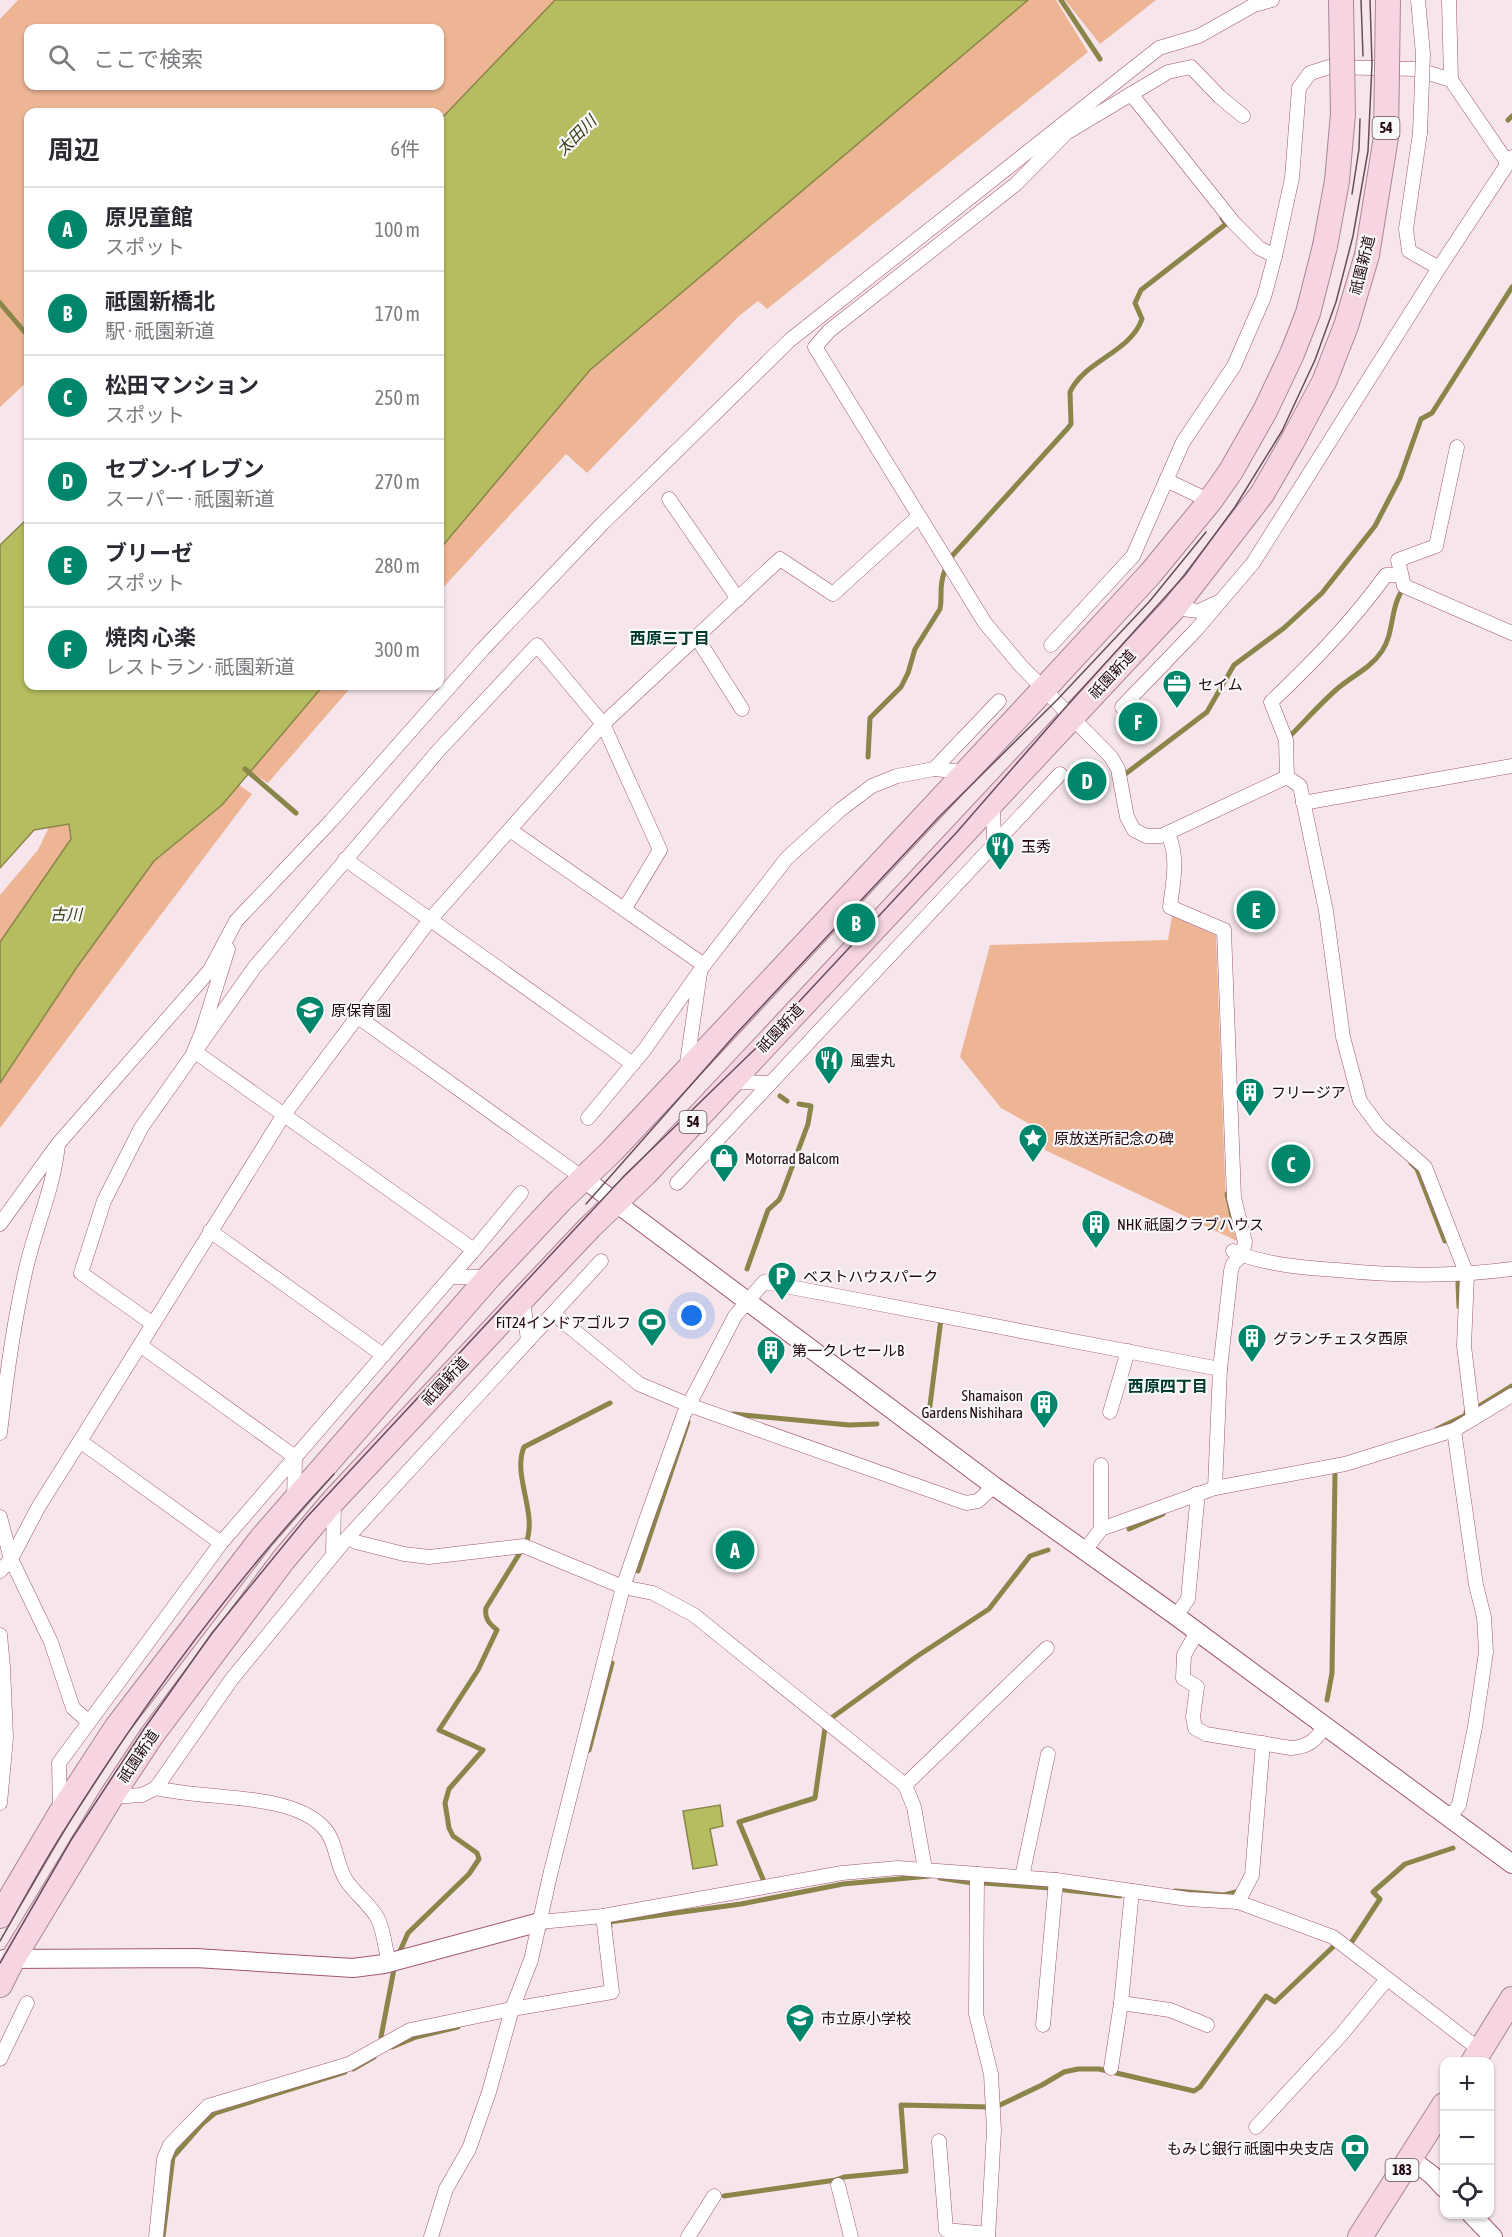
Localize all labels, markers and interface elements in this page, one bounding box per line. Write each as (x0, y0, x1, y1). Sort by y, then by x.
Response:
search box (24, 24, 444, 90)
icon: search (45, 41, 78, 74)
text: ここで検索 (93, 46, 203, 72)
water label: 太田川 (553, 110, 601, 158)
road number: 54 (1372, 117, 1400, 139)
text: 周辺 (48, 135, 100, 165)
text: 6件 (391, 137, 420, 160)
text: 原児童館 (105, 204, 193, 230)
text: A (63, 218, 72, 241)
text: 100 m (375, 218, 420, 241)
street label: 祇園新道 (1346, 234, 1378, 296)
text: スポット (105, 235, 185, 258)
text: 祗園新橋北 (105, 288, 215, 314)
text: B (63, 302, 72, 325)
text: 170 m (375, 302, 420, 325)
text: 駅 · 祇園新道 (105, 319, 215, 342)
text: 松田マンション (105, 372, 259, 398)
text: C (63, 386, 72, 409)
text: 250 m (375, 386, 420, 409)
text: スポット (105, 403, 185, 426)
text: セブン-イレブン (105, 456, 265, 482)
text: D (62, 470, 73, 493)
text: 270 m (375, 470, 420, 493)
text: スーパー · 祇園新道 (105, 487, 275, 510)
text: ブリーゼ (105, 540, 193, 566)
text: E (63, 554, 72, 577)
text: 280 m (375, 554, 420, 577)
text: スポット (105, 571, 185, 594)
text: 焼肉 心楽 (105, 624, 196, 650)
district label: 西原三丁目 (630, 629, 710, 647)
text: F (63, 638, 72, 661)
text: 300 m (375, 638, 420, 661)
street label: 祇園新道 (1085, 646, 1139, 702)
text: レストラン · 祇園新道 (105, 655, 295, 678)
office icon: セイム (1161, 668, 1193, 710)
place label: セイム (1198, 676, 1243, 693)
pin: F (1118, 700, 1158, 744)
pin: D (1068, 758, 1106, 804)
restaurant icon: 玉秀 (984, 830, 1016, 872)
place label: 玉秀 (1021, 838, 1051, 855)
pin: E (1236, 888, 1276, 932)
pin: B (836, 900, 876, 946)
water label: 古川 (50, 905, 84, 923)
school or university icon: 原保育園 (294, 994, 326, 1036)
street label: 祇園新道 (753, 1000, 807, 1056)
place label: 原保育園 (331, 1002, 391, 1019)
restaurant icon: 風雲丸 (813, 1044, 845, 1086)
place label: 風雲丸 (850, 1052, 895, 1069)
building icon: フリージア (1234, 1076, 1266, 1118)
place label: フリージア (1271, 1084, 1346, 1101)
road number: 54 (680, 1111, 706, 1133)
place icon: 原放送所記念の碑 (1017, 1122, 1049, 1164)
place label: 原放送所記念の碑 (1054, 1130, 1174, 1147)
shop icon: Motorrad Balcom (708, 1142, 740, 1184)
pin: C (1272, 1142, 1310, 1186)
place label: Motorrad Balcom (745, 1150, 839, 1167)
building icon: NHK 祇園クラブハウス (1080, 1208, 1112, 1250)
place label: NHK 祇園クラブハウス (1117, 1216, 1264, 1233)
parking icon: ベストハウスパーク (766, 1260, 798, 1302)
place label: ベストハウスパーク (803, 1268, 938, 1285)
your location (677, 1301, 706, 1330)
sports icon: FiT24インドアゴルフ (636, 1306, 668, 1348)
place label: FiT24インドアゴルフ (496, 1314, 631, 1331)
building icon: グランチェスタ西原 (1236, 1322, 1268, 1364)
place label: グランチェスタ西原 (1273, 1330, 1408, 1347)
building icon: 第一クレセールB (755, 1334, 787, 1376)
place label: 第一クレセールB (792, 1342, 904, 1359)
street label: 祇園新道 (418, 1353, 472, 1409)
district label: 西原四丁目 (1128, 1377, 1208, 1395)
place label: Shamaison Gardens Nishihara (921, 1387, 1023, 1421)
building icon: Shamaison Gardens Nishihara (1028, 1388, 1060, 1430)
pin: A (716, 1528, 754, 1572)
street label: 祇園新道 (114, 1726, 162, 1786)
school or university icon: 市立原小学校 (784, 2002, 816, 2044)
place label: 市立原小学校 (821, 2010, 911, 2027)
map controls (1440, 2057, 1494, 2219)
button: + (1440, 2057, 1494, 2111)
button: − (1440, 2111, 1494, 2165)
bank icon: もみじ銀行 祇園中央支店 (1339, 2132, 1371, 2174)
place label: もみじ銀行 祇園中央支店 (1167, 2140, 1334, 2157)
road number: 183 (1386, 2159, 1418, 2181)
button: locate (1440, 2165, 1494, 2219)

